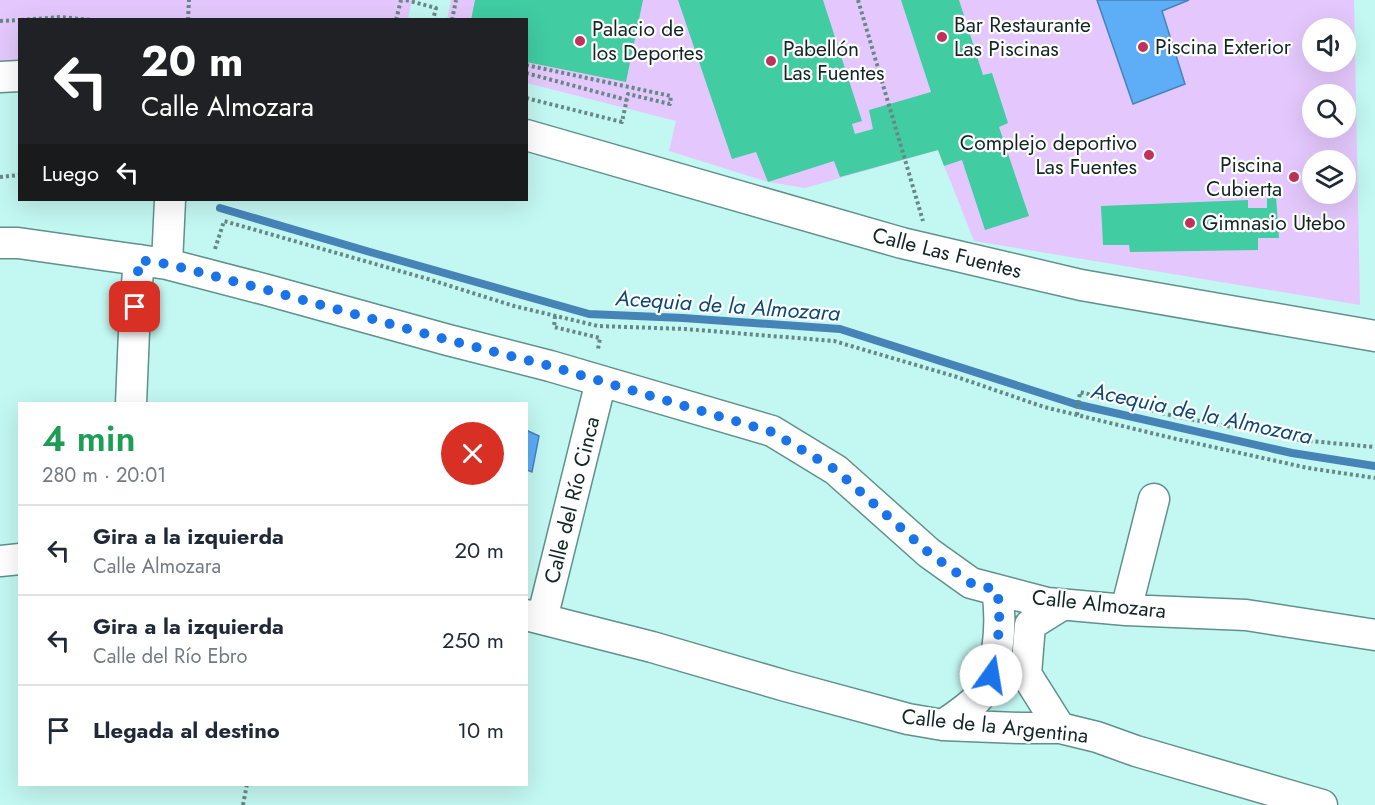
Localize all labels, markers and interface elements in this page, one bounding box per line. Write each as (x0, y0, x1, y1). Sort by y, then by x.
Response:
place label: Bar Restaurante Las Piscinas (954, 10, 1091, 64)
place label: Palacio de los Deportes (592, 14, 703, 68)
map controls (1302, 18, 1356, 204)
button: sound (1302, 18, 1356, 72)
marker: Bar Restaurante Las Piscinas (935, 30, 949, 44)
text: 20 m (141, 31, 243, 92)
place label: Piscina Exterior (1155, 32, 1292, 62)
marker: Palacio de los Deportes (573, 34, 587, 48)
place label: Pabellón Las Fuentes (783, 34, 885, 88)
marker: Piscina Exterior (1136, 40, 1150, 54)
icon: left (42, 42, 120, 120)
marker: Pabellón Las Fuentes (764, 54, 778, 68)
button: search (1302, 84, 1356, 138)
text: Calle Almozara (141, 87, 314, 126)
place label: Complejo deportivo Las Fuentes (960, 128, 1137, 182)
marker: Complejo deportivo Las Fuentes (1142, 148, 1156, 162)
place label: Piscina Cubierta (1206, 150, 1282, 204)
button: layers (1302, 150, 1356, 204)
icon: left (111, 156, 144, 189)
text: Luego (42, 157, 99, 189)
marker: Piscina Cubierta (1287, 170, 1301, 184)
place label: Gimnasio Utebo (1202, 208, 1345, 238)
marker: Gimnasio Utebo (1183, 216, 1197, 230)
street label: Calle Las Fuentes (869, 220, 1025, 286)
pin (109, 281, 160, 332)
water label: Acequia de la Almozara (614, 281, 841, 329)
icon: arrive (118, 290, 151, 323)
water label: Acequia de la Almozara (1088, 374, 1315, 452)
text: 4 min (42, 412, 136, 464)
street label: Calle del Río Cinca (537, 413, 607, 587)
button: close (441, 422, 504, 485)
text: 280 m · 20:01 (42, 461, 166, 490)
text: Gira a la izquierda (93, 520, 284, 552)
icon: left (42, 534, 75, 567)
text: 20 m (455, 534, 504, 566)
text: Calle Almozara (93, 552, 221, 581)
street label: Calle Almozara (1031, 582, 1167, 626)
text: Gira a la izquierda (93, 610, 284, 642)
icon: left (42, 624, 75, 657)
text: 250 m (442, 624, 504, 656)
text: Calle del Río Ebro (93, 642, 247, 671)
position arrow (959, 643, 1023, 707)
street label: Calle de la Argentina (900, 701, 1090, 751)
icon: arrive (42, 714, 75, 747)
text: Llegada al destino (93, 714, 280, 746)
text: 10 m (457, 714, 504, 746)

